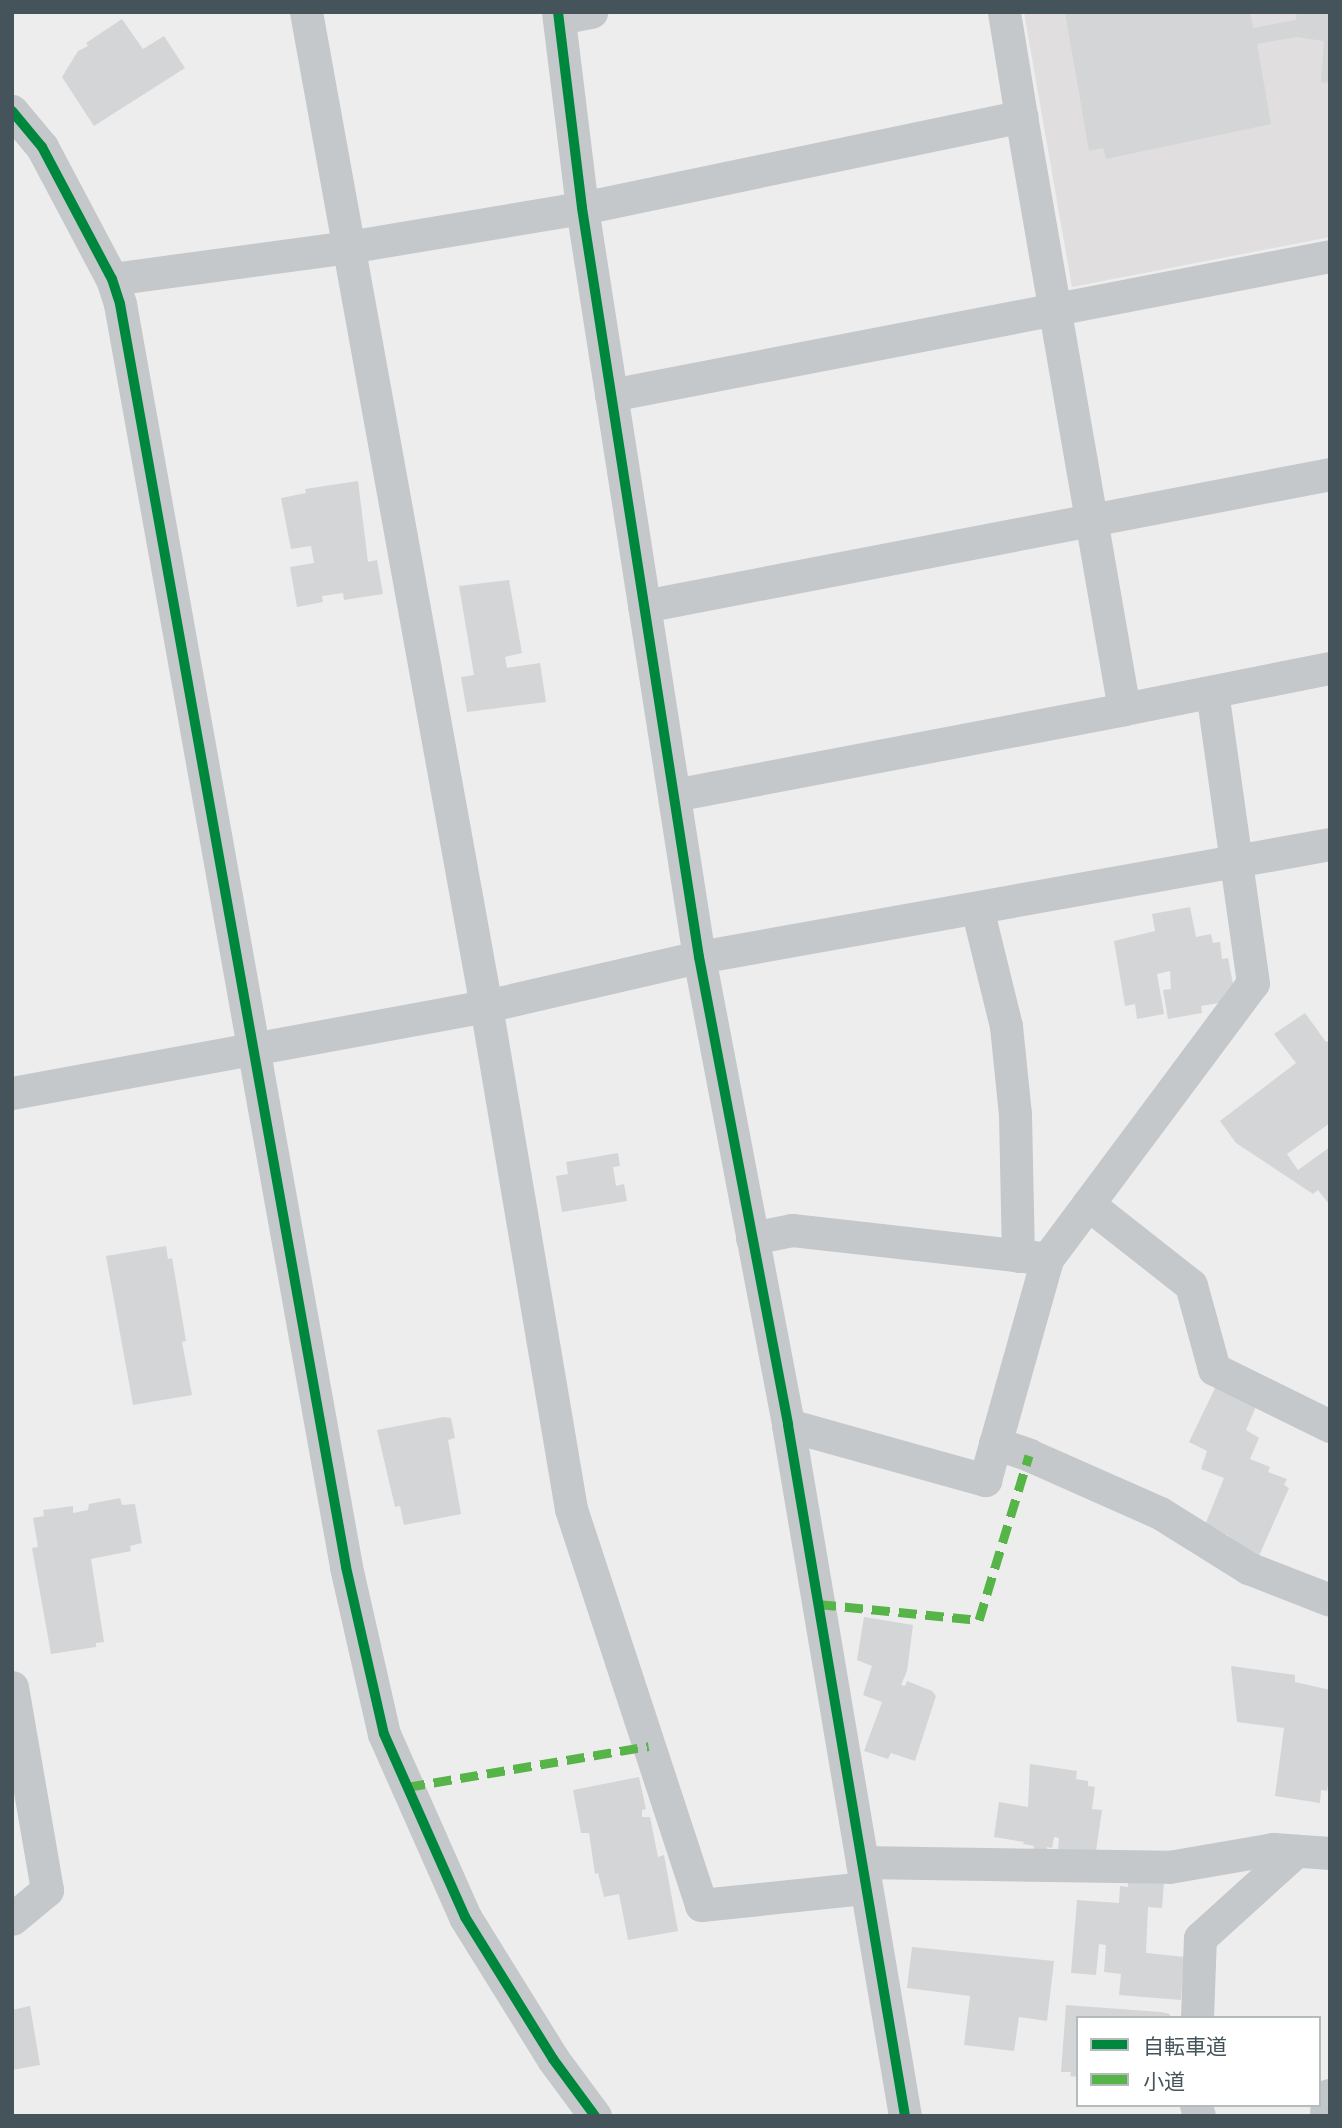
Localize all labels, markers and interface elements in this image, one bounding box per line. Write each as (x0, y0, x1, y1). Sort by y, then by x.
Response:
legend (1076, 2016, 1321, 2107)
text: 自転車道 (1143, 2034, 1227, 2058)
text: 小道 (1143, 2069, 1185, 2093)

